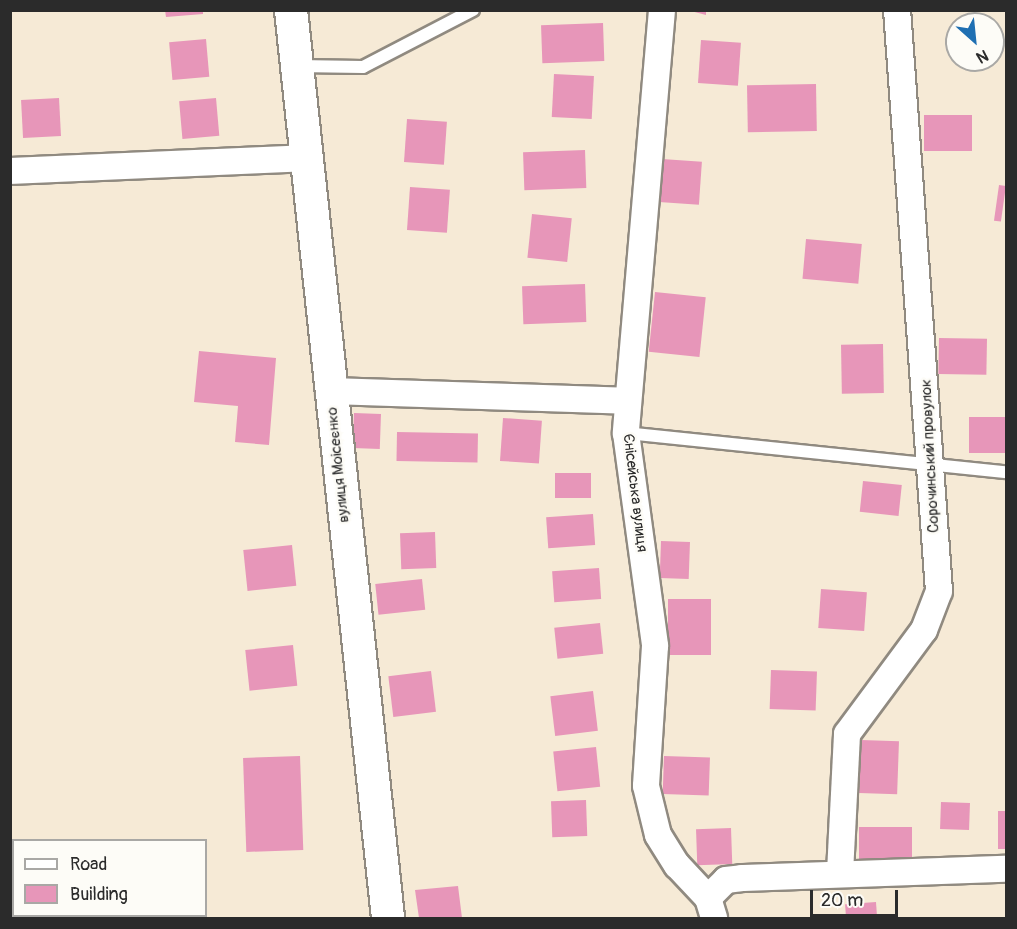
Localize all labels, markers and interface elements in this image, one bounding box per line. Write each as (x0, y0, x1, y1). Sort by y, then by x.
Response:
north arrow (945, 12, 1005, 72)
text: N (973, 45, 992, 68)
street label: Сорочинський провулок (917, 379, 943, 533)
street label: вулиця Моісеєнко (323, 406, 353, 524)
street label: Єнісейська вулиця (619, 433, 651, 553)
legend (12, 839, 207, 917)
text: Road (70, 853, 107, 876)
scale bar (813, 878, 902, 916)
text: Building (70, 883, 128, 906)
text: 20 m (821, 889, 863, 912)

